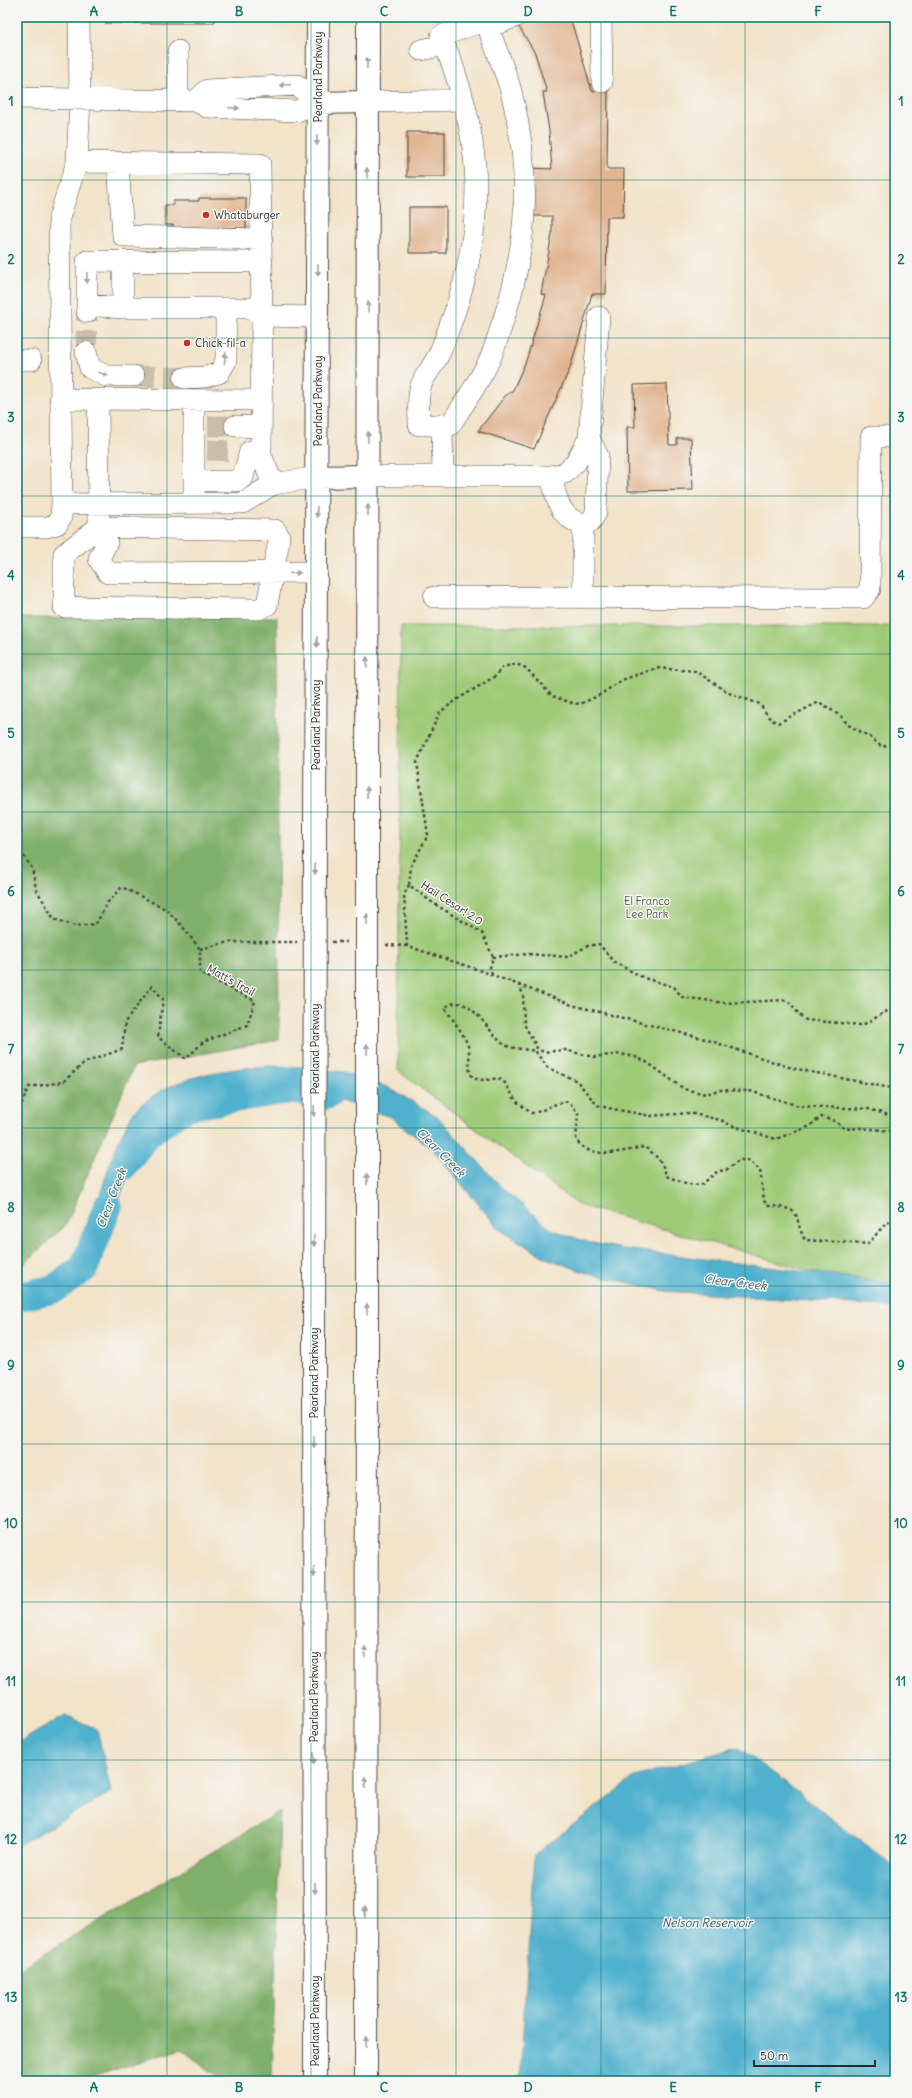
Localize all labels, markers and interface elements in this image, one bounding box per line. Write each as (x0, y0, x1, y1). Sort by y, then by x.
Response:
text: A (90, 3, 99, 20)
text: B (235, 3, 244, 20)
text: C (380, 3, 389, 20)
text: D (523, 3, 533, 20)
text: E (669, 3, 677, 20)
text: F (814, 3, 822, 20)
street label: Pearland Parkway (311, 32, 325, 122)
one-way arrow (364, 56, 370, 69)
one-way arrow (279, 82, 291, 89)
text: 1 (8, 93, 14, 110)
text: 1 (898, 93, 904, 110)
one-way arrow (228, 105, 241, 111)
one-way arrow (314, 134, 320, 147)
one-way arrow (364, 166, 370, 179)
place label: Whataburger (214, 208, 281, 222)
marker: Whataburger (201, 210, 211, 220)
text: 2 (7, 251, 15, 268)
text: 2 (897, 251, 905, 268)
one-way arrow (315, 264, 321, 277)
one-way arrow (84, 272, 90, 285)
one-way arrow (365, 300, 371, 313)
place label: Chick-fil-a (195, 336, 246, 350)
marker: Chick-fil-a (182, 338, 192, 348)
one-way arrow (222, 351, 228, 364)
street label: Pearland Parkway (311, 356, 325, 446)
one-way arrow (98, 371, 110, 377)
text: 3 (7, 409, 15, 426)
text: 3 (897, 409, 905, 426)
one-way arrow (365, 430, 371, 443)
one-way arrow (365, 503, 371, 516)
one-way arrow (314, 506, 321, 518)
text: 4 (7, 567, 15, 584)
text: 4 (897, 567, 905, 584)
one-way arrow (289, 570, 302, 576)
one-way arrow (314, 636, 320, 649)
one-way arrow (364, 655, 370, 668)
street label: Pearland Parkway (309, 680, 323, 770)
text: 5 (7, 725, 15, 742)
text: 5 (897, 725, 905, 742)
one-way arrow (364, 785, 370, 798)
one-way arrow (312, 863, 318, 876)
street label: Hail Cesar! 2.0 (418, 878, 486, 928)
text: 6 (7, 883, 15, 900)
text: 6 (897, 883, 905, 900)
park label: El Franco Lee Park (624, 894, 670, 921)
one-way arrow (364, 912, 370, 925)
street label: Matt's Trail (204, 961, 258, 999)
street label: Pearland Parkway (308, 1004, 322, 1094)
text: 7 (8, 1041, 15, 1058)
text: 7 (898, 1041, 905, 1058)
one-way arrow (364, 1042, 370, 1055)
one-way arrow (311, 1105, 317, 1118)
water label: Clear Creek (413, 1124, 469, 1180)
water label: Clear Creek (93, 1165, 130, 1230)
one-way arrow (364, 1172, 370, 1185)
text: 8 (7, 1199, 15, 1216)
text: 8 (897, 1199, 905, 1216)
one-way arrow (311, 1235, 317, 1248)
water label: Clear Creek (703, 1271, 768, 1293)
one-way arrow (364, 1302, 370, 1315)
street label: Pearland Parkway (307, 1328, 321, 1418)
text: 9 (7, 1357, 15, 1374)
text: 9 (897, 1357, 905, 1374)
one-way arrow (311, 1436, 317, 1449)
text: 10 (4, 1515, 18, 1532)
text: 10 (894, 1515, 908, 1532)
one-way arrow (311, 1566, 317, 1579)
one-way arrow (362, 1645, 368, 1658)
street label: Pearland Parkway (307, 1652, 321, 1742)
text: 11 (6, 1673, 16, 1690)
text: 11 (896, 1673, 906, 1690)
one-way arrow (311, 1752, 317, 1765)
one-way arrow (362, 1775, 368, 1788)
text: 12 (5, 1831, 17, 1848)
text: 12 (895, 1831, 907, 1848)
one-way arrow (312, 1882, 318, 1895)
one-way arrow (362, 1905, 368, 1918)
water label: Nelson Reservoir (662, 1915, 754, 1930)
street label: Pearland Parkway (308, 1976, 322, 2066)
text: 13 (5, 1989, 17, 2006)
text: 13 (895, 1989, 907, 2006)
one-way arrow (363, 2035, 369, 2048)
scale bar (754, 2042, 875, 2068)
text: 50 m (760, 2048, 789, 2063)
text: A (90, 2079, 99, 2096)
text: B (235, 2079, 244, 2096)
text: C (380, 2079, 389, 2096)
text: D (523, 2079, 533, 2096)
text: E (669, 2079, 677, 2096)
text: F (814, 2079, 822, 2096)

